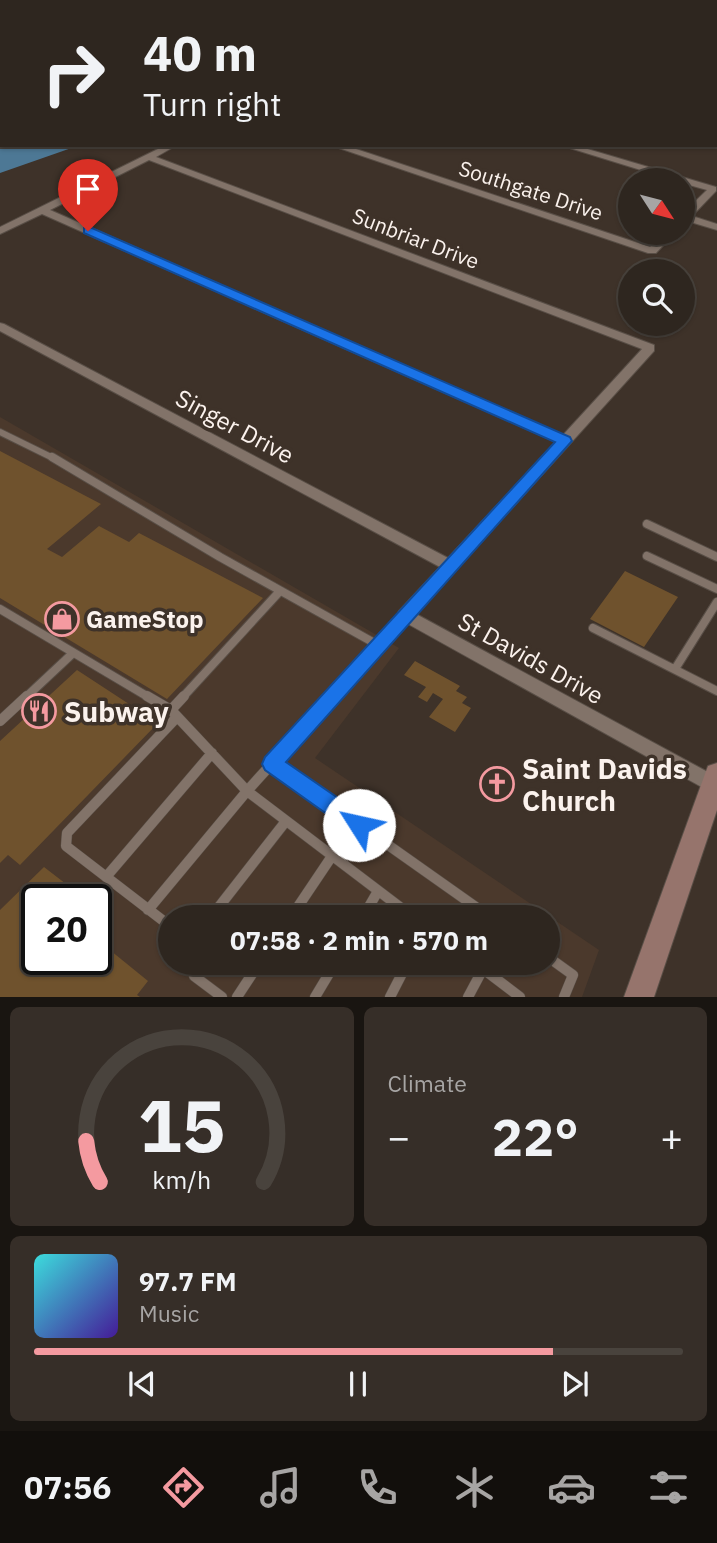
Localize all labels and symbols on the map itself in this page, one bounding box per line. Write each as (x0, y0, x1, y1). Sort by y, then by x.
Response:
street label: Southgate Drive (455, 154, 607, 226)
pin (58, 159, 118, 231)
north arrow (618, 168, 695, 245)
street label: Sunbriar Drive (349, 201, 483, 275)
street label: Singer Drive (170, 381, 300, 471)
shop icon: GameStop (43, 600, 81, 638)
place label: GameStop (86, 603, 204, 635)
street label: St Davids Drive (453, 605, 609, 711)
restaurant icon: Subway (20, 692, 58, 730)
place label: Subway (64, 693, 169, 730)
place label: Saint Davids Church (522, 750, 687, 819)
church icon: Saint Davids Church (478, 765, 516, 803)
position arrow (322, 788, 396, 862)
speed limit sign: 20 (21, 884, 112, 975)

